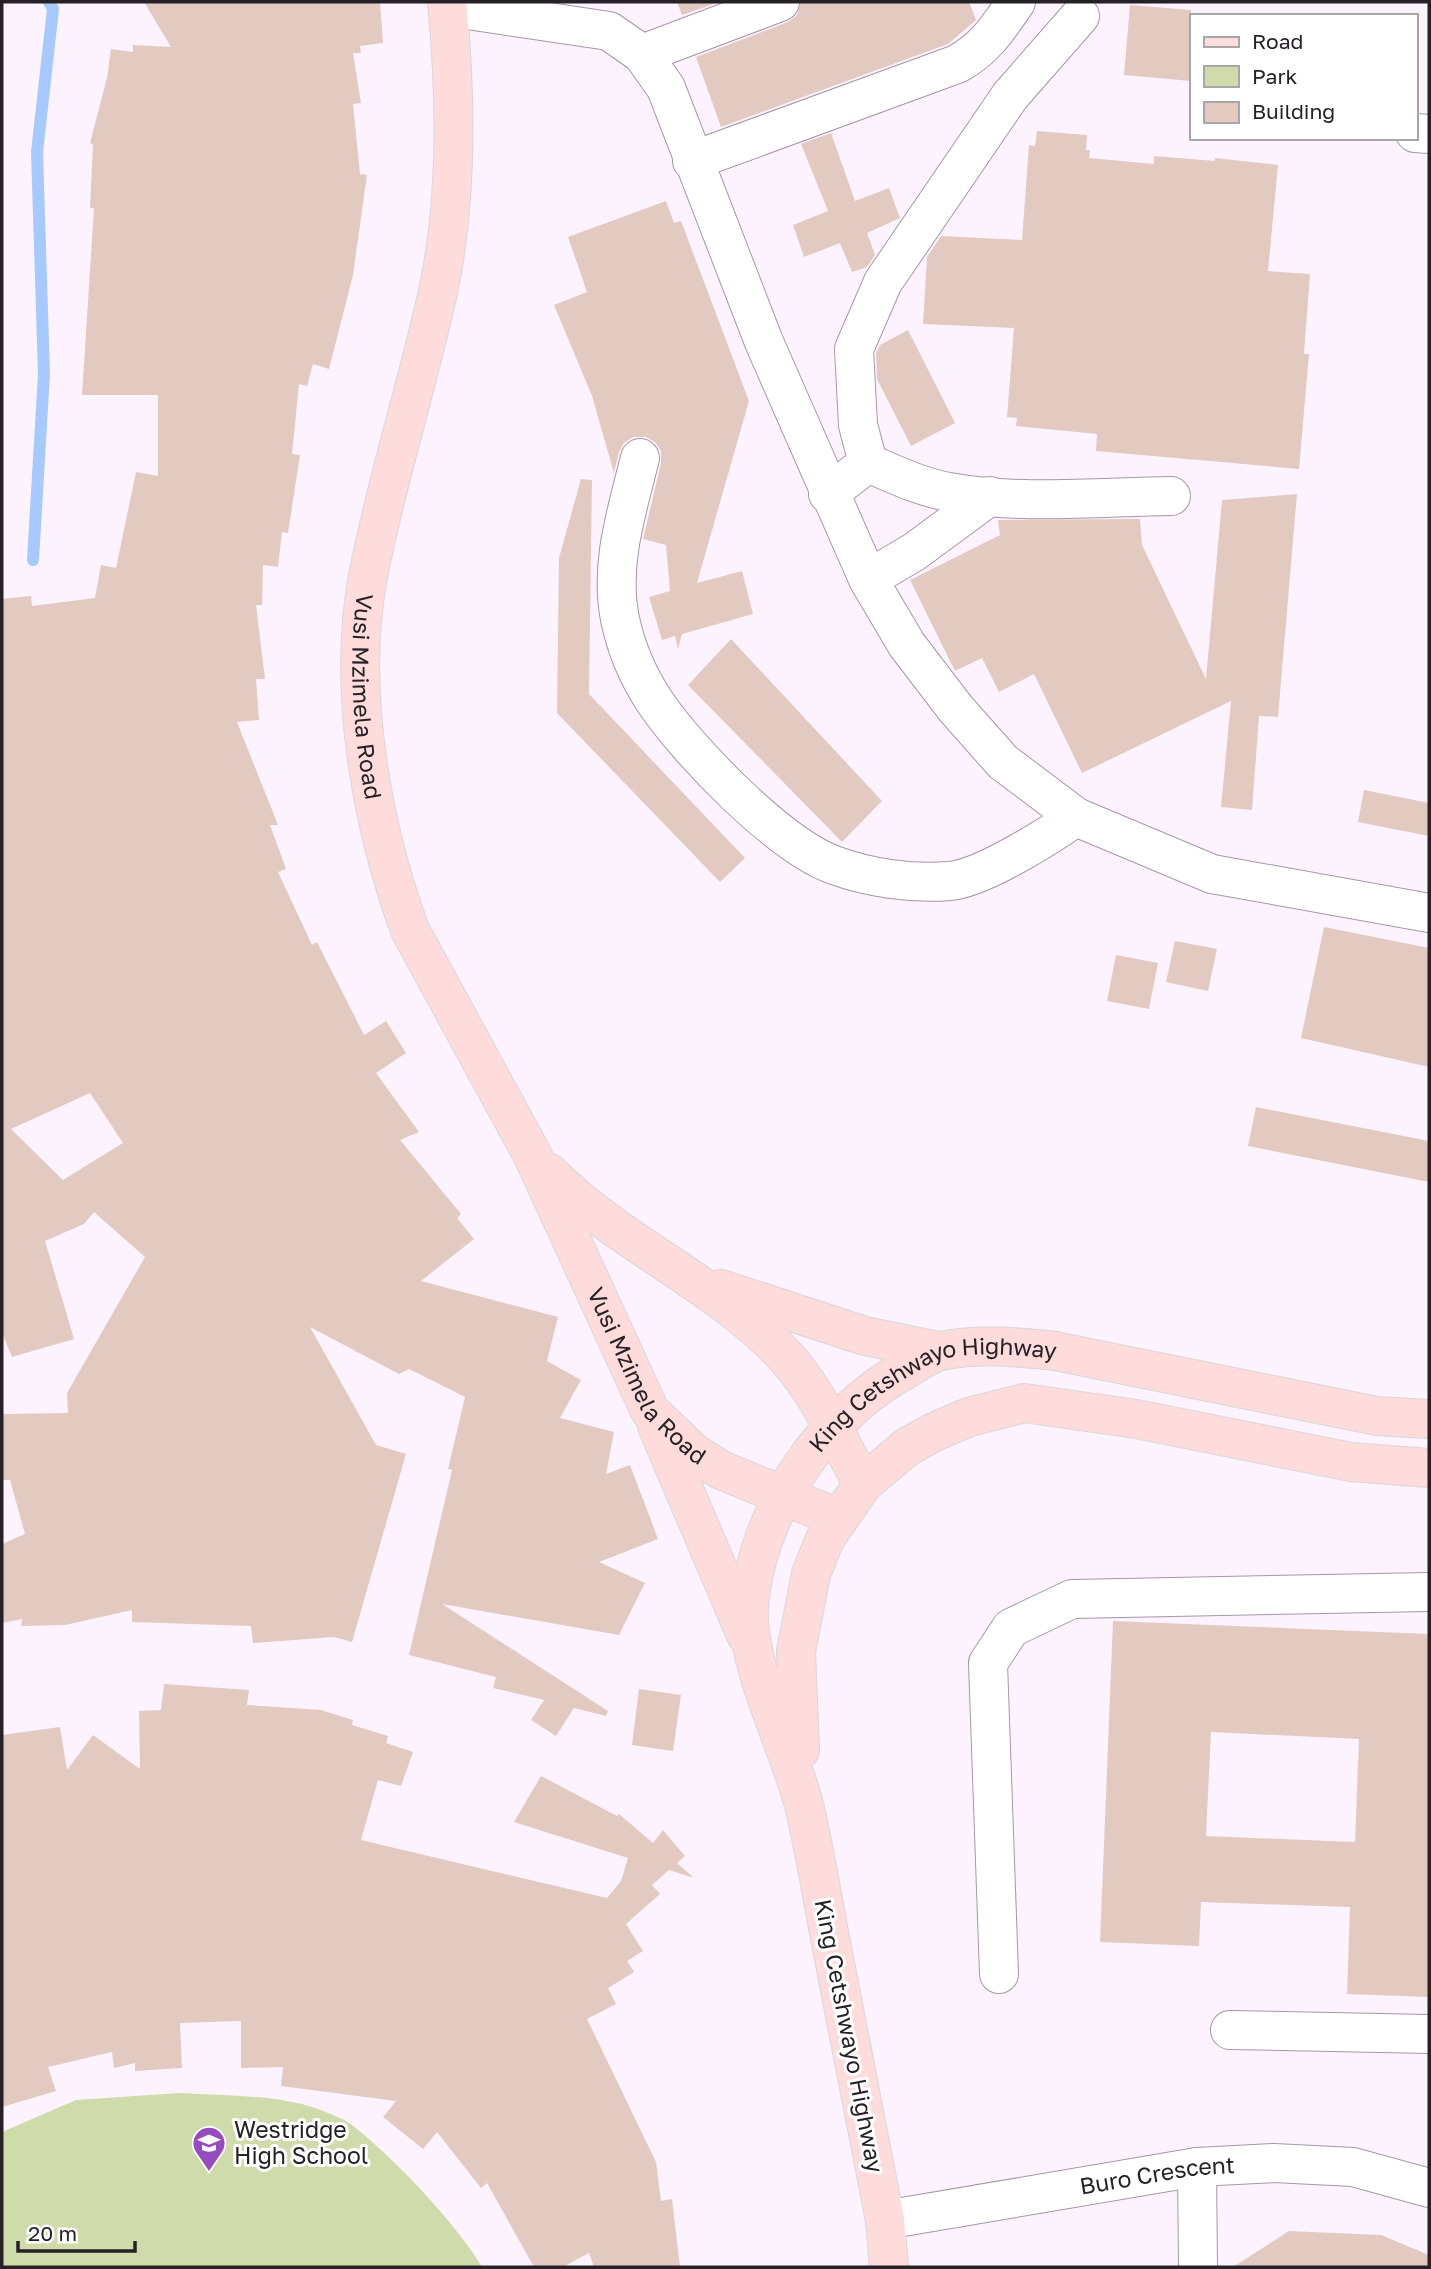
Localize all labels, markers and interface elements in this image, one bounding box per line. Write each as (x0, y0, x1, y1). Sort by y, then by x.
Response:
legend (1190, 14, 1417, 140)
text: Road (1252, 28, 1303, 54)
text: Park (1252, 63, 1298, 89)
text: Building (1252, 98, 1335, 124)
street label: Vusi Mzimela Road (347, 592, 388, 801)
street label: Vusi Mzimela Road (582, 1283, 712, 1470)
street label: King Cetshwayo Highway (802, 1331, 1058, 1457)
street label: King Cetshwayo Highway (810, 1897, 890, 2175)
place label: Westridge High School (234, 2115, 368, 2169)
school or university icon: Westridge High School (190, 2124, 228, 2173)
street label: Buro Crescent (1077, 2150, 1235, 2200)
scale bar (18, 2210, 135, 2254)
text: 20 m (28, 2220, 77, 2246)

